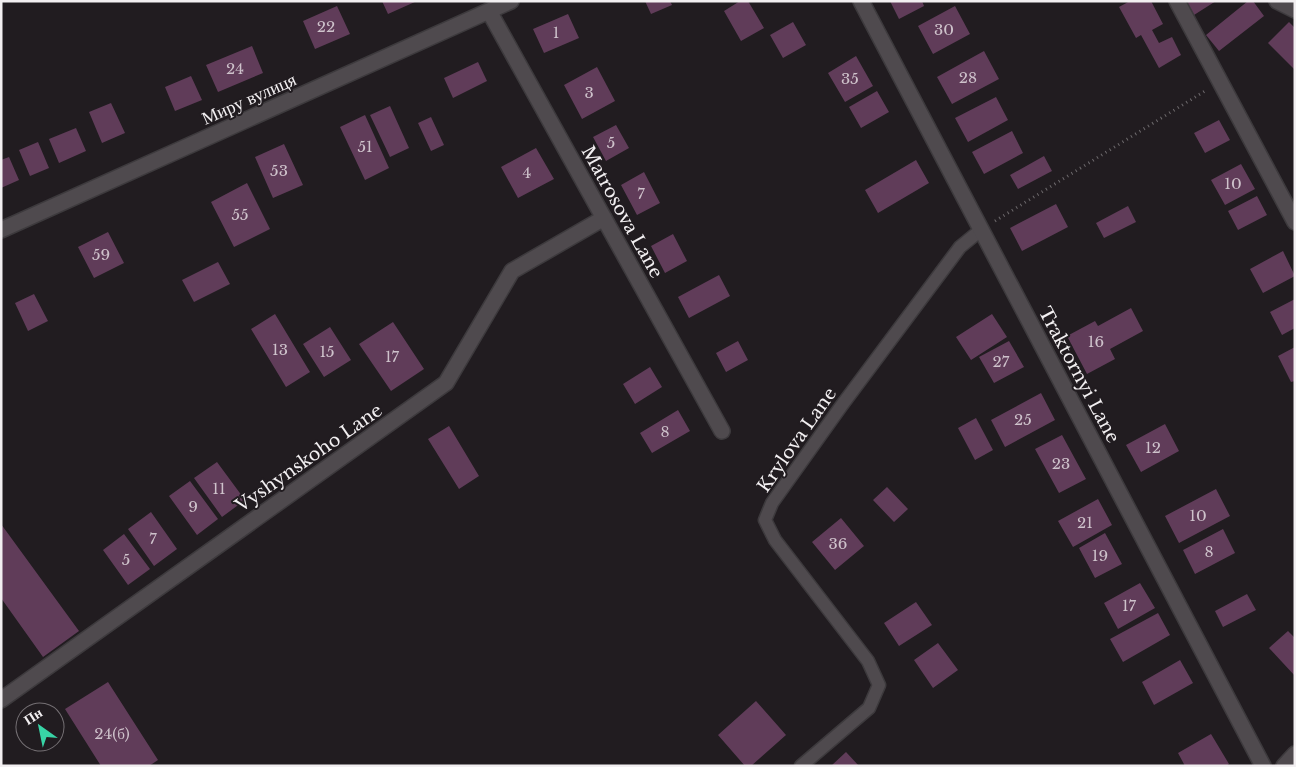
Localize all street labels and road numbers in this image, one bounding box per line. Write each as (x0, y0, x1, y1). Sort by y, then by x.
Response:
street label: Миру вулиця (198, 68, 300, 130)
street label: Matrosova Lane (577, 142, 667, 282)
street label: Traktornyi Lane (1034, 303, 1124, 447)
street label: Krylova Lane (753, 383, 841, 497)
street label: Vyshynskoho Lane (231, 399, 387, 518)

